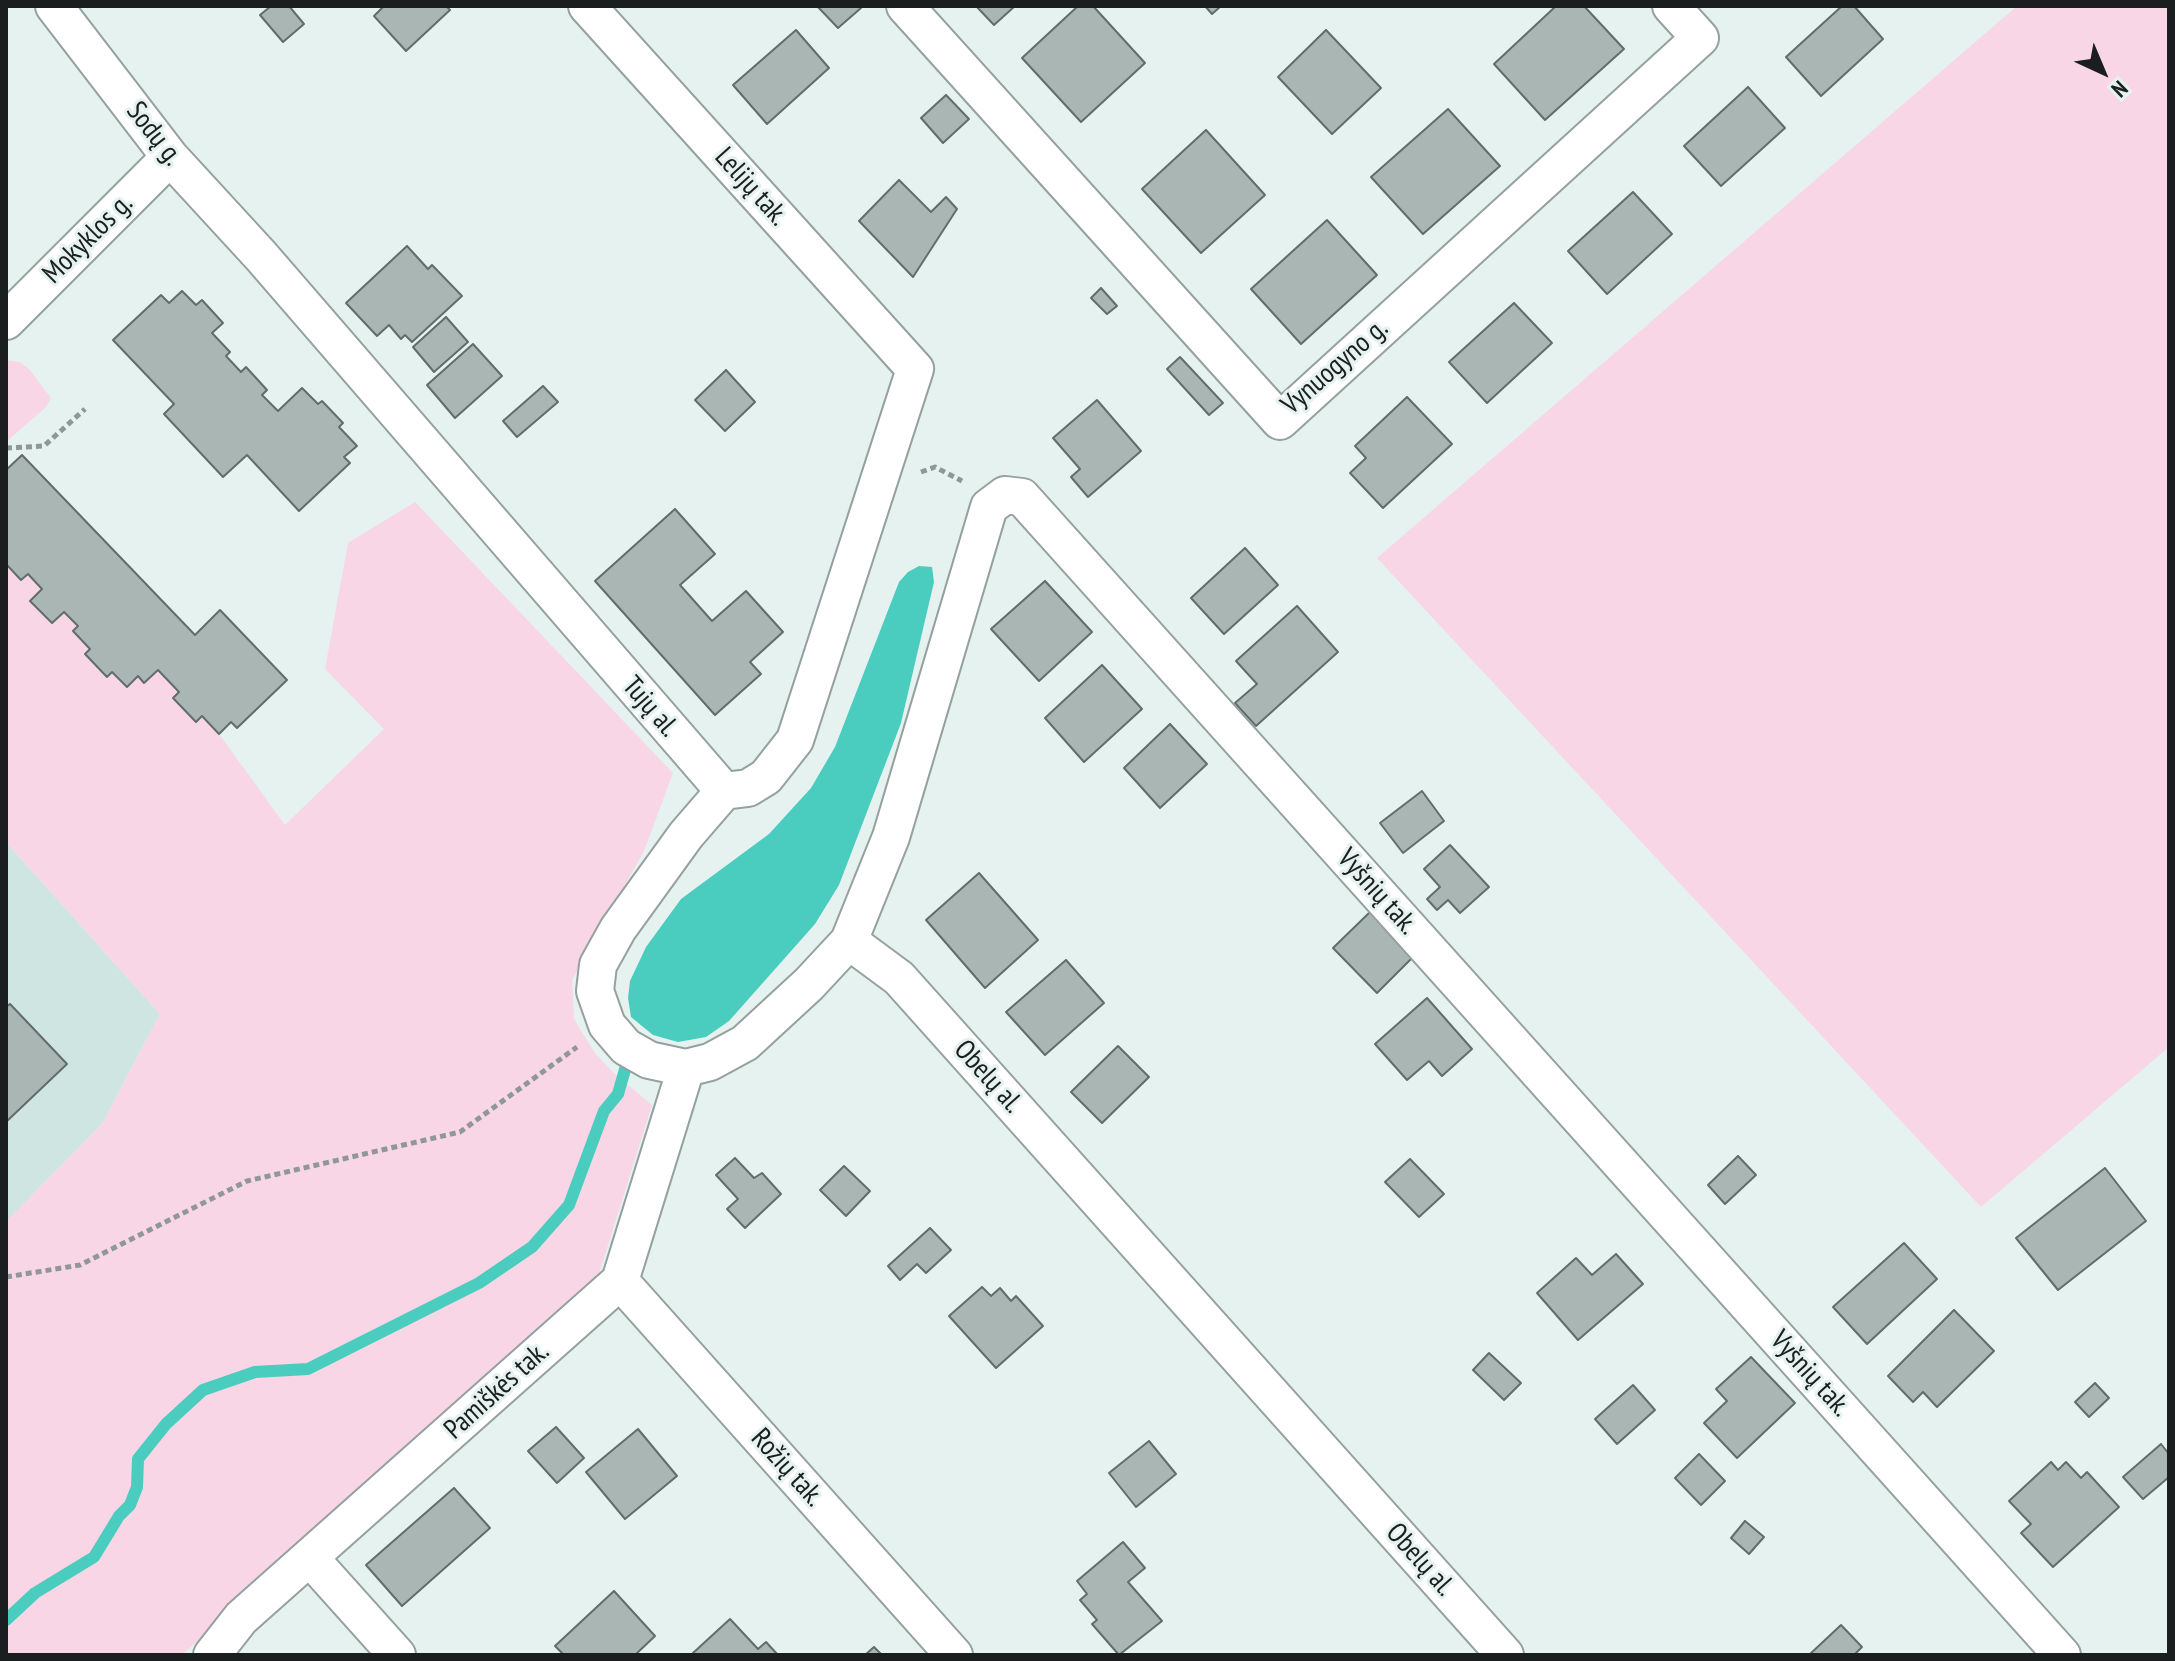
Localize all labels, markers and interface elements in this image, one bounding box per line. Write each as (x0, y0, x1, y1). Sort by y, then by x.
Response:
north arrow (2063, 32, 2143, 112)
text: N (2106, 75, 2134, 103)
street label: Sodų g. (119, 96, 189, 172)
street label: Lelijų tak. (707, 141, 795, 233)
street label: Mokyklos g. (36, 187, 140, 291)
street label: Vynuogyno g. (1275, 312, 1395, 422)
street label: Tujų al. (615, 670, 685, 744)
street label: Vyšnių tak. (1330, 842, 1424, 942)
street label: Obelų al. (947, 1034, 1029, 1120)
street label: Vyšnių tak. (1763, 1324, 1857, 1424)
street label: Pamiškės tak. (438, 1335, 556, 1447)
street label: Rožių tak. (743, 1422, 831, 1514)
street label: Obelų al. (1379, 1517, 1461, 1603)

